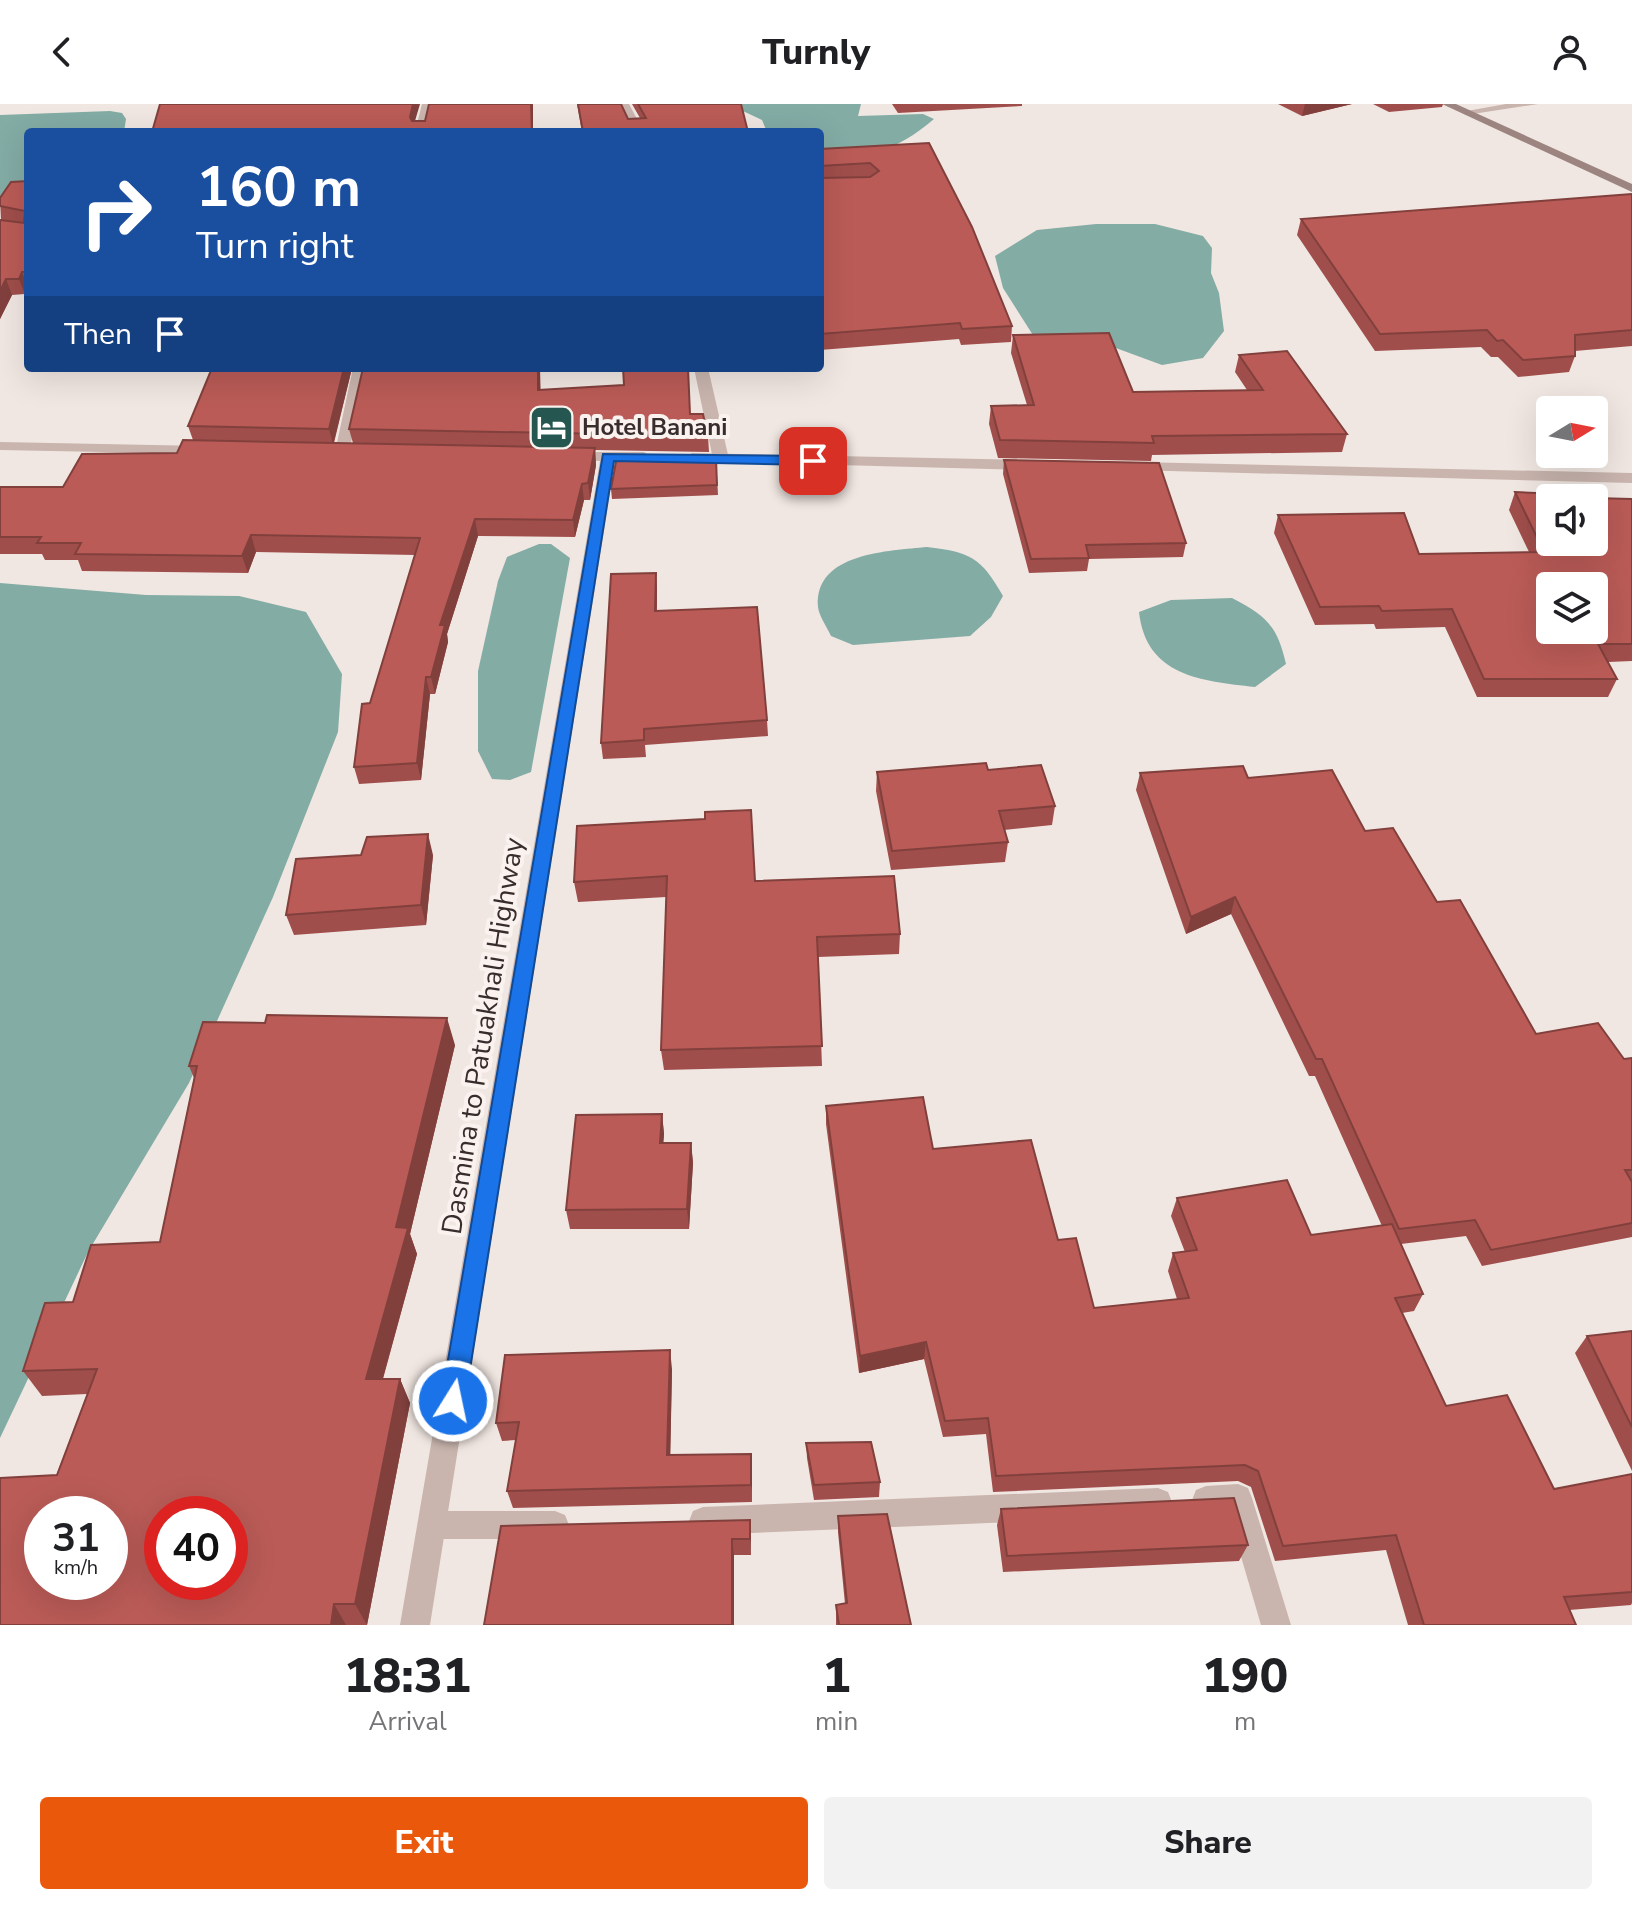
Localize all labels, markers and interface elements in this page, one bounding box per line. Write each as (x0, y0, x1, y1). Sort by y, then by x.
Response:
text: Turnly (762, 28, 870, 77)
icon: back (40, 30, 84, 74)
icon: person (1548, 30, 1592, 74)
text: 160 m (196, 149, 361, 226)
icon: right (64, 160, 168, 264)
text: Turn right (196, 222, 353, 271)
icon: arrive (148, 312, 192, 356)
text: Then (64, 314, 132, 355)
north arrow (1536, 396, 1608, 468)
map controls (1536, 396, 1608, 644)
hotel icon: Hotel Banani (527, 403, 575, 451)
place label: Hotel Banani (582, 411, 727, 443)
pin (779, 427, 847, 495)
icon: arrive (791, 439, 835, 483)
button: sound (1536, 484, 1608, 556)
button: layers (1536, 572, 1608, 644)
street label: Dasmina to Patuakhali Highway (433, 834, 533, 1237)
position arrow (411, 1359, 495, 1443)
speed limit sign: 40 (144, 1496, 248, 1600)
text: 31 (52, 1511, 100, 1565)
text: km/h (54, 1554, 98, 1581)
text: 18:31 (344, 1643, 471, 1709)
text: 1 (822, 1643, 851, 1709)
text: 190 (1202, 1643, 1288, 1709)
text: Arrival (368, 1704, 447, 1739)
text: min (815, 1704, 858, 1739)
text: m (1234, 1704, 1256, 1739)
button: Exit (40, 1797, 808, 1889)
button: Share (824, 1797, 1592, 1889)

